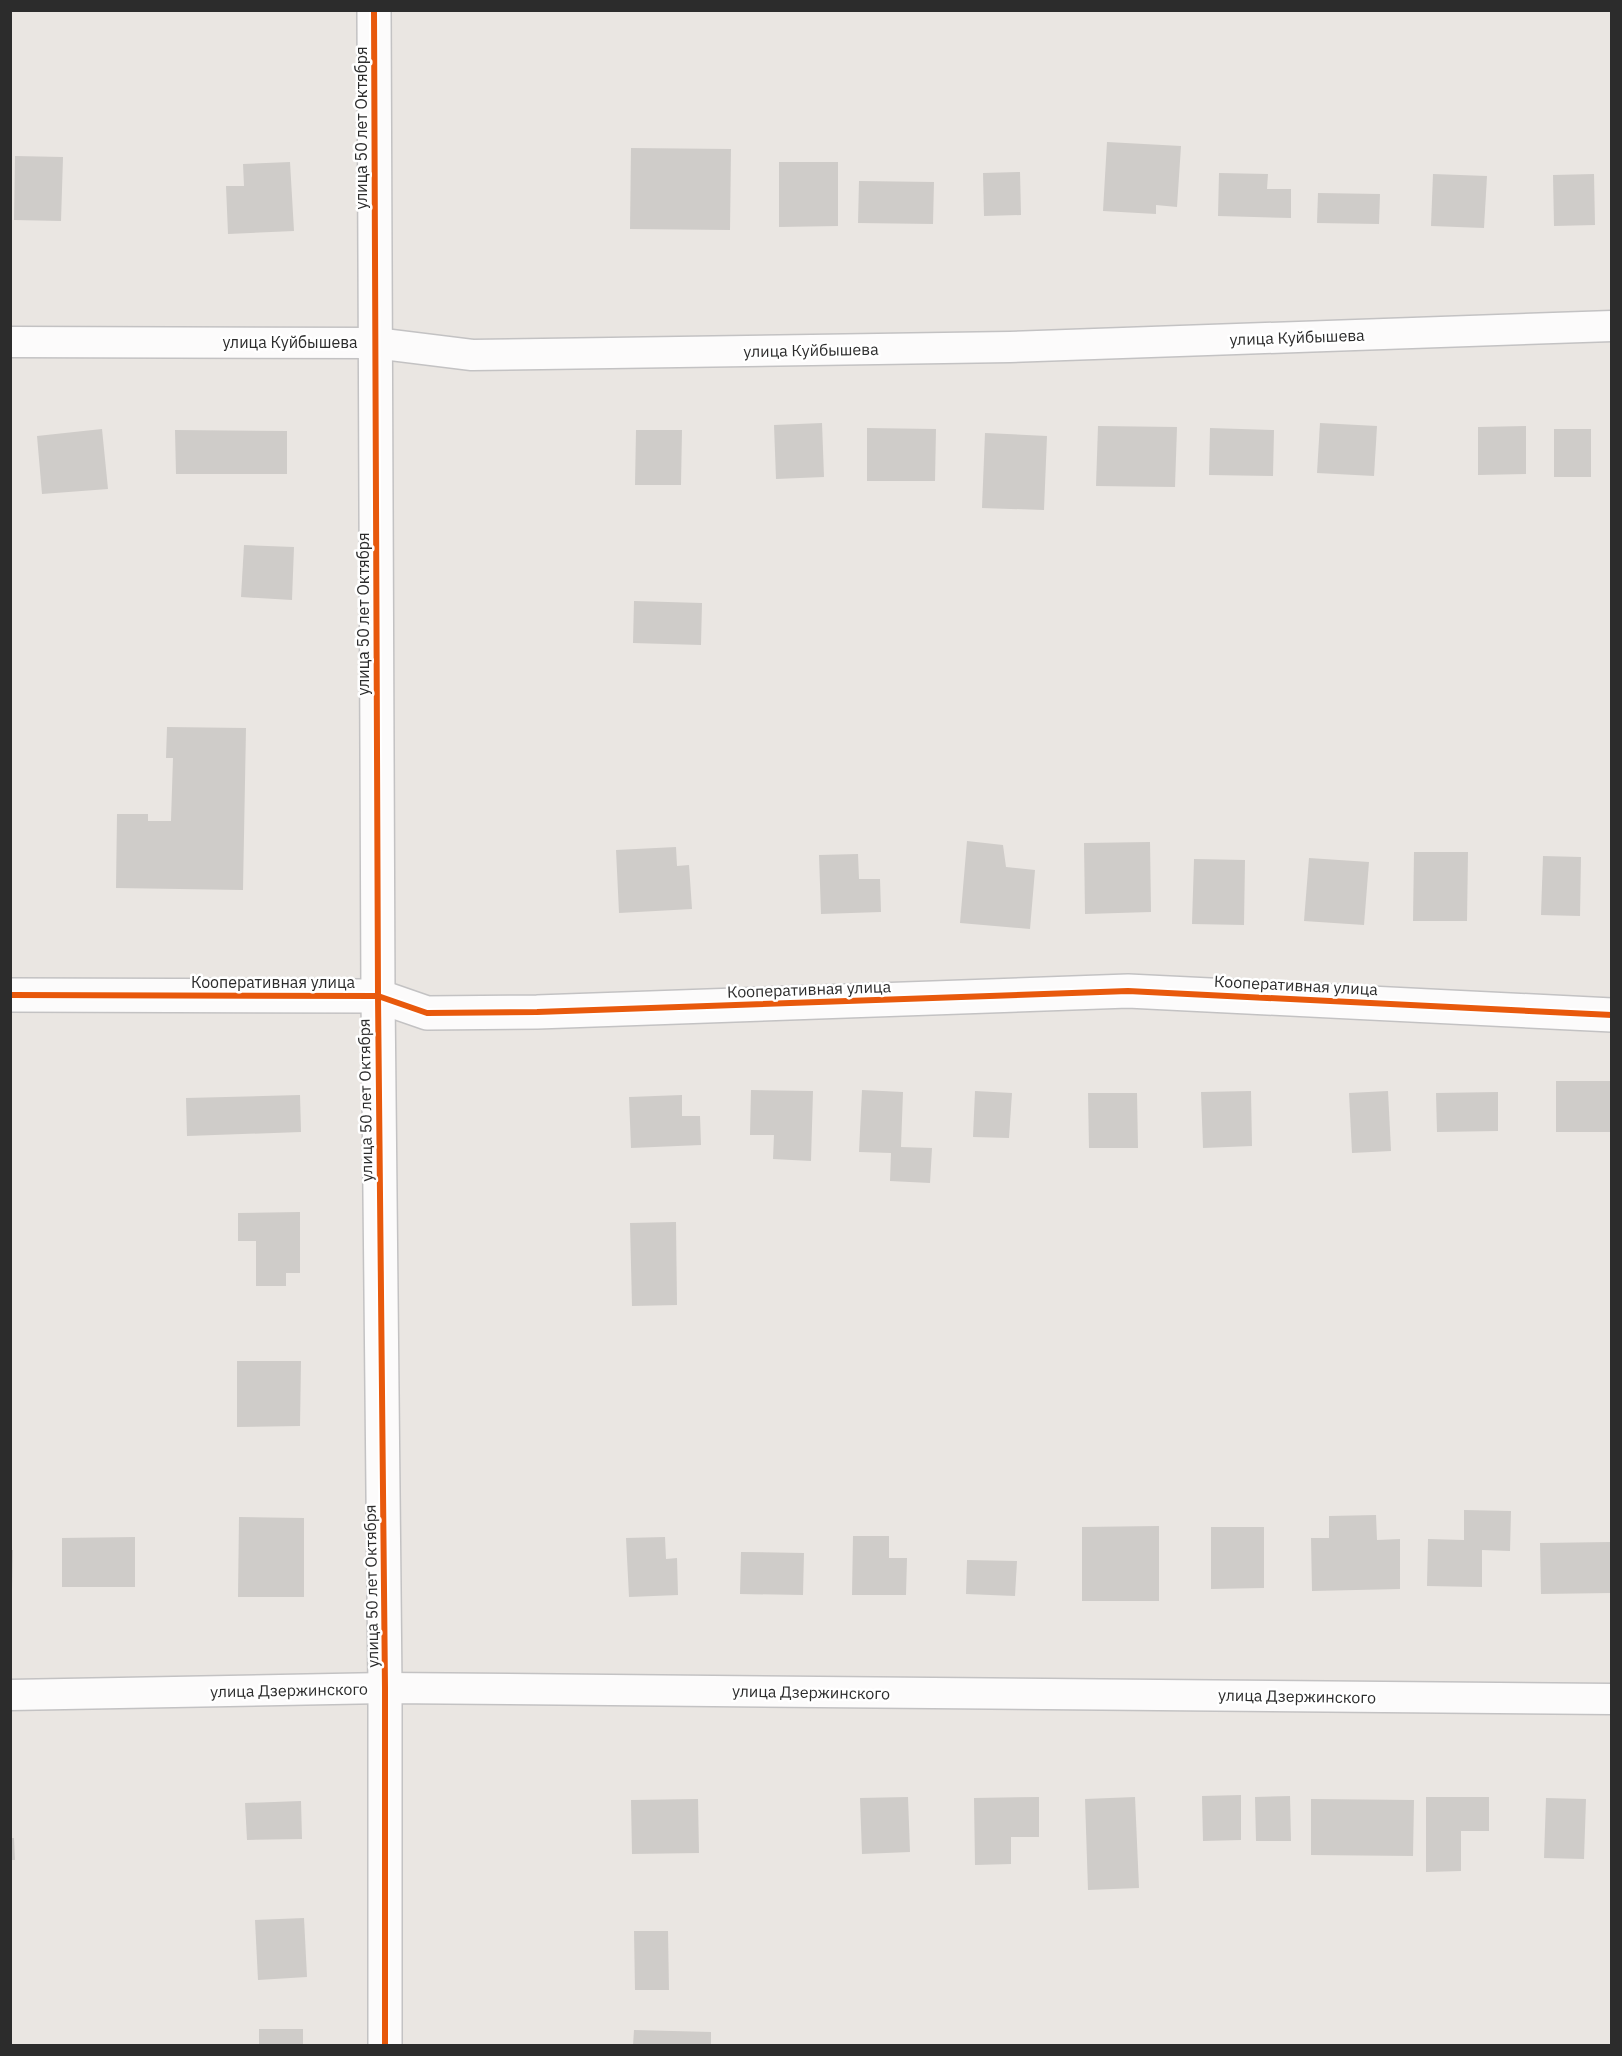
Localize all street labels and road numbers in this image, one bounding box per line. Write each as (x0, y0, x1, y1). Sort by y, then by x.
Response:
street label: улица 50 лет Октября (351, 47, 371, 210)
street label: улица Куйбышева (1229, 325, 1365, 349)
street label: улица Куйбышева (222, 332, 358, 352)
street label: улица Куйбышева (743, 339, 879, 361)
street label: улица 50 лет Октября (353, 533, 373, 696)
street label: Кооперативная улица (1214, 971, 1379, 999)
street label: Кооперативная улица (191, 972, 355, 992)
street label: Кооперативная улица (727, 976, 892, 1002)
street label: улица 50 лет Октября (354, 1018, 376, 1182)
street label: улица 50 лет Октября (360, 1504, 382, 1668)
street label: улица Дзержинского (210, 1679, 368, 1701)
street label: улица Дзержинского (732, 1681, 890, 1703)
street label: улица Дзержинского (1218, 1685, 1376, 1707)

